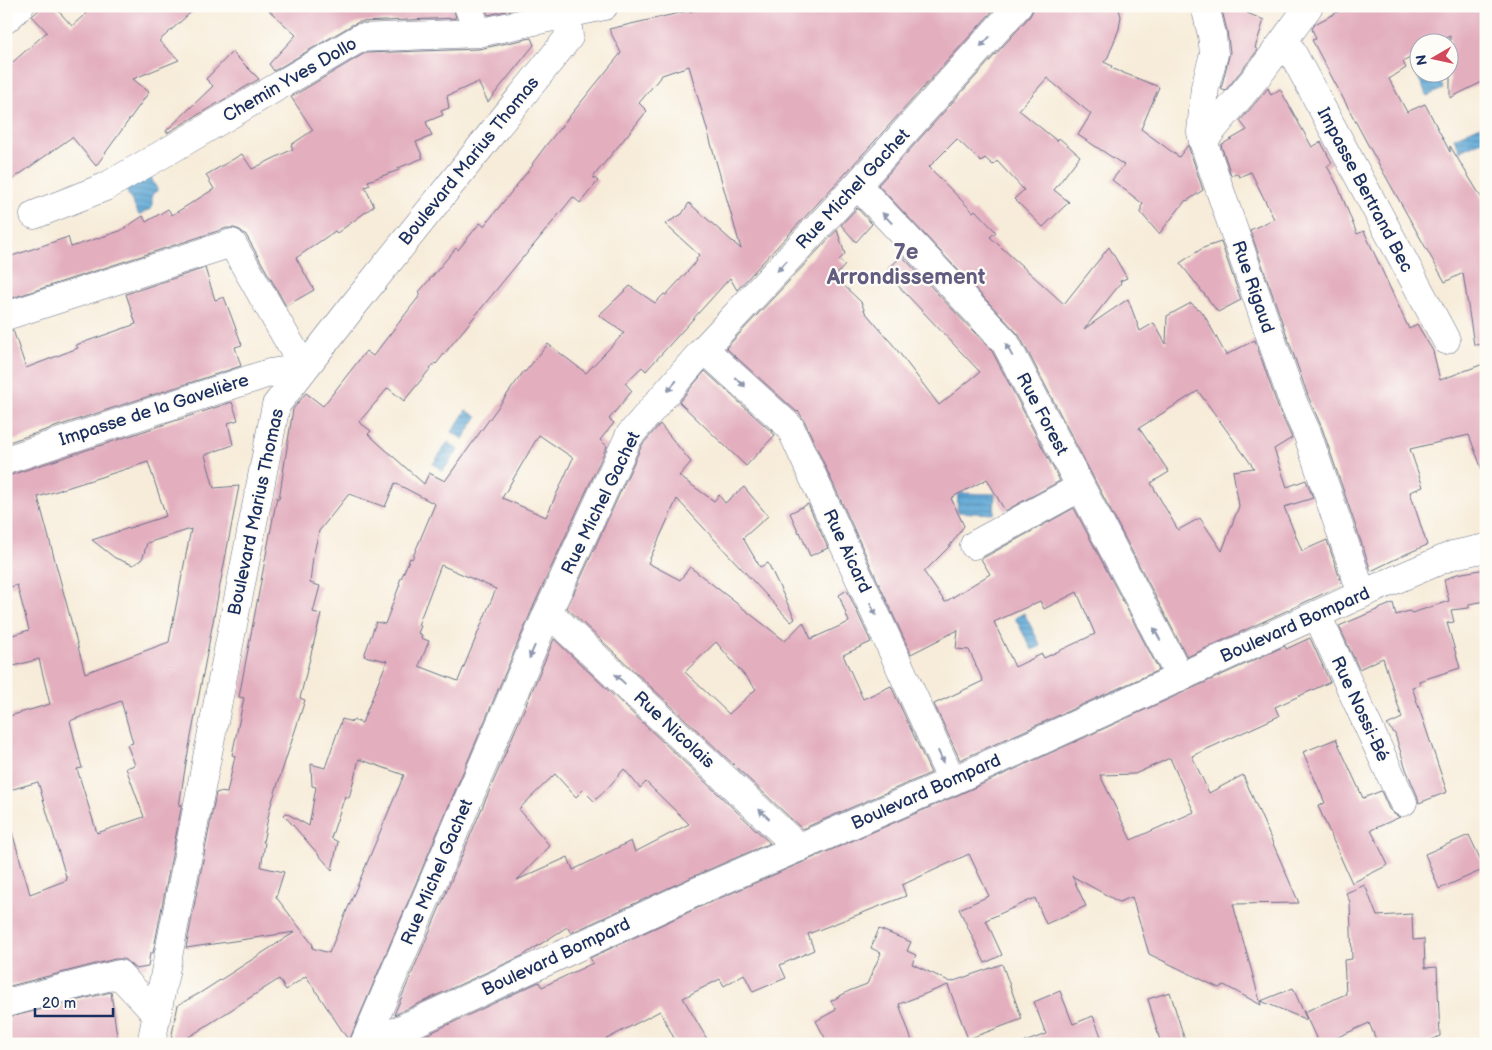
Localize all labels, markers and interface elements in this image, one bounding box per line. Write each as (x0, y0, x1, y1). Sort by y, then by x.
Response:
north arrow (1410, 32, 1460, 82)
street label: Chemin Yves Dollo (219, 33, 361, 127)
one-way arrow (980, 36, 991, 49)
text: N (1412, 53, 1431, 66)
street label: Boulevard Marius Thomas (394, 72, 544, 250)
street label: Impasse Bertrand Bec (1313, 104, 1417, 276)
street label: Rue Michel Gachet (792, 124, 914, 253)
one-way arrow (881, 212, 893, 224)
street label: Rue Rigaud (1227, 238, 1279, 336)
district label: 7e Arrondissement (826, 239, 986, 291)
one-way arrow (776, 259, 787, 272)
one-way arrow (1005, 343, 1013, 357)
street label: Impasse de la Gavelière (57, 369, 252, 451)
street label: Rue Forest (1012, 369, 1073, 459)
one-way arrow (734, 376, 746, 388)
one-way arrow (667, 379, 678, 392)
street label: Boulevard Marius Thomas (224, 407, 288, 617)
street label: Rue Michel Gachet (557, 428, 645, 578)
street label: Rue Aicard (819, 506, 875, 596)
street label: Boulevard Bompard (1217, 583, 1373, 667)
one-way arrow (870, 602, 878, 616)
one-way arrow (1153, 626, 1161, 641)
one-way arrow (527, 645, 535, 659)
street label: Rue Nossi-Bé (1326, 653, 1394, 765)
one-way arrow (614, 673, 626, 685)
street label: Rue Nicolais (629, 687, 719, 773)
street label: Boulevard Bompard (848, 750, 1004, 834)
one-way arrow (938, 750, 946, 764)
street label: Rue Michel Gachet (397, 795, 477, 948)
one-way arrow (758, 808, 770, 820)
street label: Boulevard Bompard (478, 913, 634, 1001)
scale bar (35, 985, 112, 1017)
text: 20 m (42, 994, 76, 1013)

